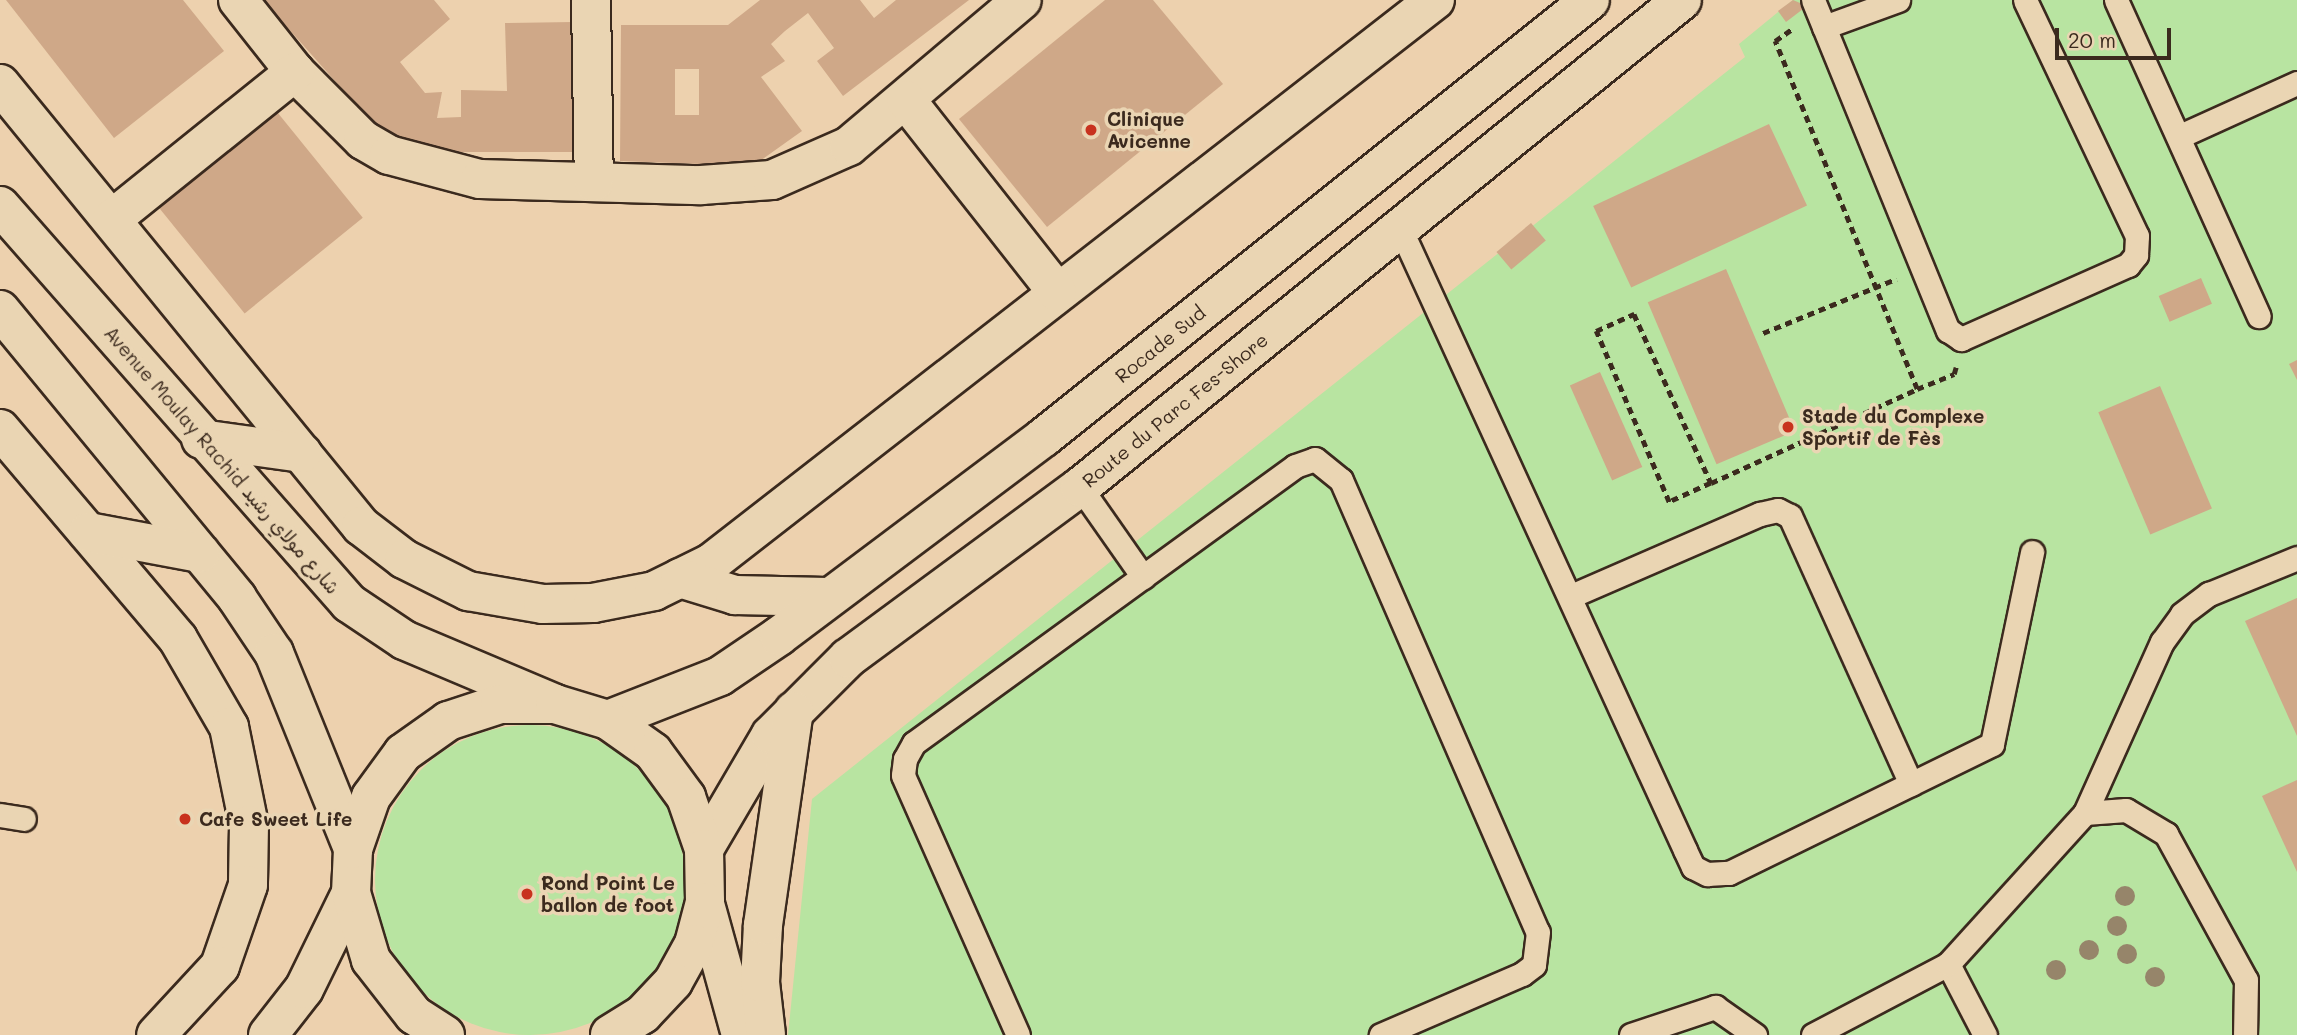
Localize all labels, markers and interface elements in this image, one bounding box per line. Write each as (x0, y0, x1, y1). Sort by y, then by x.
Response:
scale bar (2059, 14, 2174, 58)
text: 20 m (2068, 26, 2116, 53)
place label: Clinique Avicenne (1107, 108, 1191, 152)
marker: Clinique Avicenne (1081, 120, 1101, 140)
street label: Rocade Sud (1110, 301, 1210, 387)
street label: Avenue Moulay Rachid شارع مولاي رشيد (100, 322, 344, 598)
street label: Route du Parc Fes-Shore (1078, 328, 1272, 492)
place label: Stade du Complexe Sportif de Fès (1802, 405, 1984, 449)
marker: Stade du Complexe Sportif de Fès (1780, 419, 1796, 435)
place label: Cafe Sweet Life (199, 808, 352, 830)
marker: Cafe Sweet Life (177, 811, 193, 827)
place label: Rond Point Le ballon de foot (541, 872, 675, 916)
marker: Rond Point Le ballon de foot (519, 886, 535, 902)

